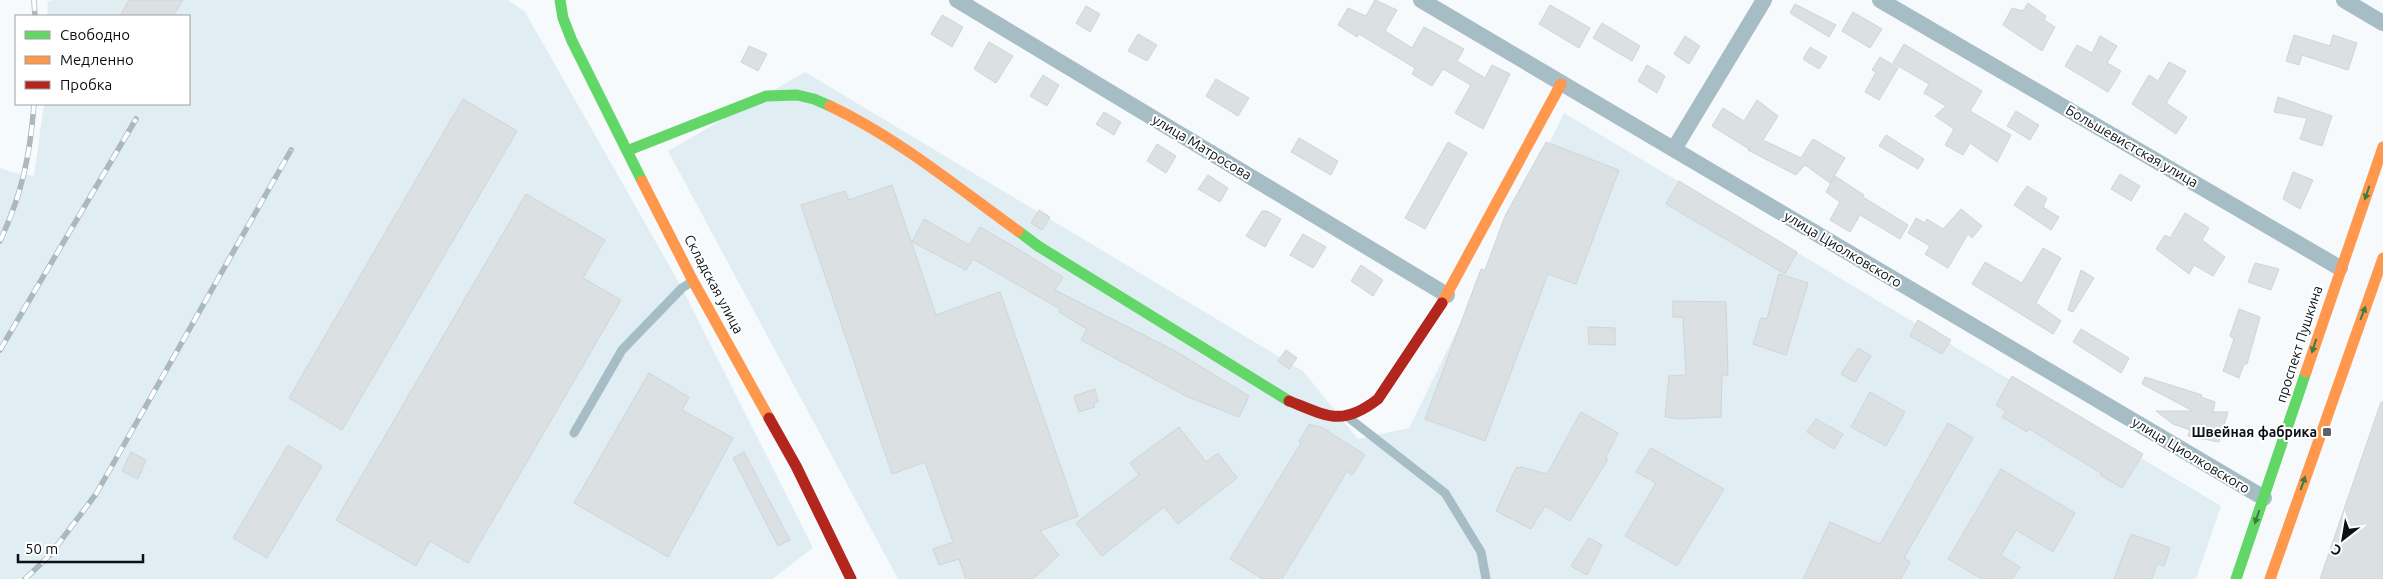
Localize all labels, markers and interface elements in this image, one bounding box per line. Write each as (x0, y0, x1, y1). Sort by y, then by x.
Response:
legend (15, 15, 190, 105)
text: Свободно (60, 26, 130, 43)
text: Медленно (60, 51, 134, 68)
text: Пробка (60, 76, 112, 93)
street label: Большевистская улица (2063, 102, 2201, 190)
street label: улица Матросова (1149, 111, 1255, 183)
one-way arrow (2363, 185, 2370, 200)
street label: улица Циолковского (1781, 208, 1905, 290)
street label: Складская улица (681, 232, 747, 336)
street label: проспект Пушкина (2273, 284, 2325, 404)
one-way arrow (2360, 306, 2367, 321)
one-way arrow (2310, 339, 2317, 354)
street label: улица Циолковского (2129, 414, 2253, 496)
place label: Швейная фабрика (2191, 424, 2317, 440)
marker: Швейная фабрика (2321, 426, 2333, 438)
one-way arrow (2300, 476, 2307, 491)
one-way arrow (2253, 510, 2261, 525)
north arrow (2318, 514, 2368, 564)
scale bar (18, 532, 142, 564)
text: 50 m (25, 540, 58, 557)
text: С (2328, 541, 2344, 559)

